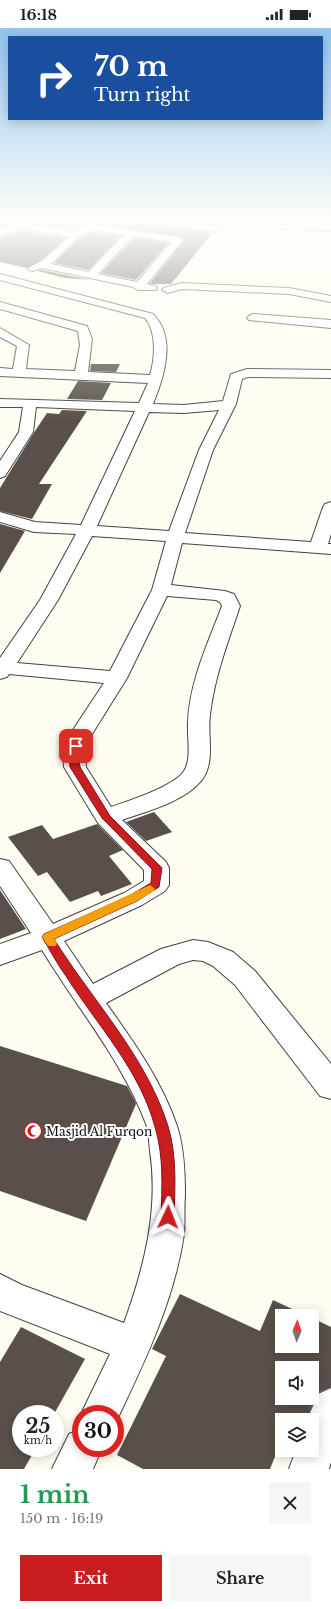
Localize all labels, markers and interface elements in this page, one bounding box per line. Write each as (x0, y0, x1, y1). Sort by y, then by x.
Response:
text: 16:18 (20, 5, 57, 24)
text: 70 m (94, 49, 168, 84)
icon: right (28, 52, 80, 104)
text: Turn right (94, 84, 190, 106)
pin (59, 729, 93, 763)
icon: arrive (65, 735, 87, 757)
mosque icon: Masjid Al Furqon (23, 1121, 43, 1141)
place label: Masjid Al Furqon (46, 1124, 152, 1139)
position arrow (147, 1196, 189, 1238)
north arrow (275, 1309, 319, 1353)
map controls (275, 1309, 319, 1457)
button: sound (275, 1361, 319, 1405)
speed limit sign: 30 (72, 1405, 124, 1457)
button: layers (275, 1413, 319, 1457)
text: 25 (26, 1414, 50, 1438)
text: km/h (24, 1434, 52, 1447)
text: 1 min (20, 1480, 90, 1509)
button: close (269, 1482, 311, 1524)
text: 150 m · 16:19 (20, 1510, 103, 1527)
button: Exit (20, 1555, 162, 1601)
button: Share (170, 1555, 311, 1601)

